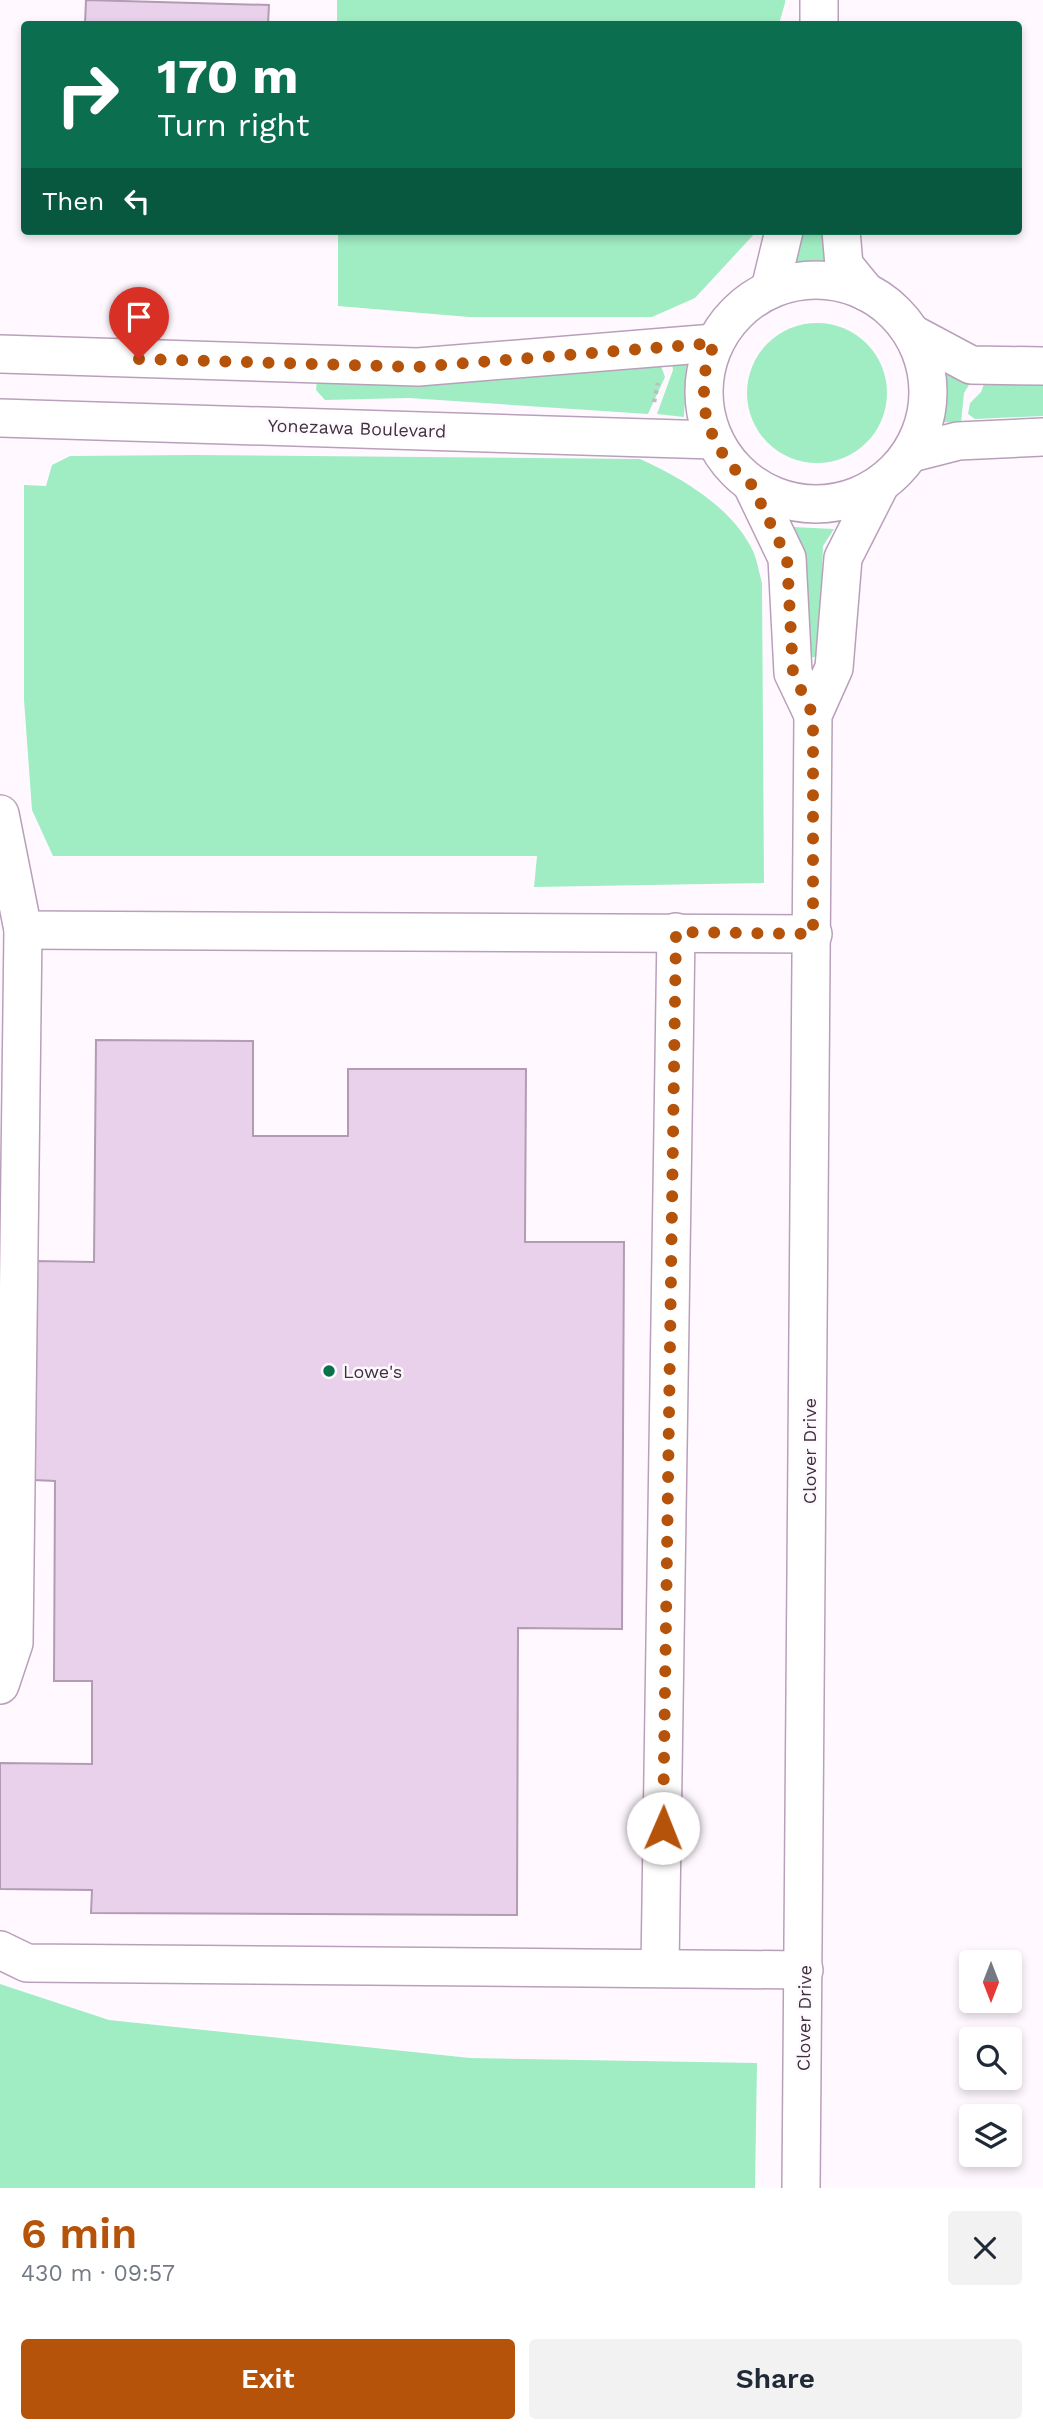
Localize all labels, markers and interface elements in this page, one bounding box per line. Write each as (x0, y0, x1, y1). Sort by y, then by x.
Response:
text: 170 m (157, 47, 298, 105)
icon: right (42, 49, 133, 140)
text: Turn right (157, 106, 309, 144)
icon: left (118, 182, 156, 220)
text: Then (42, 186, 104, 216)
pin (109, 287, 169, 359)
icon: arrive (120, 298, 158, 336)
street label: Yonezawa Boulevard (267, 414, 447, 442)
place label: Lowe's (343, 1361, 402, 1382)
marker: Lowe's (321, 1363, 337, 1379)
street label: Clover Drive (799, 1398, 820, 1504)
position arrow (626, 1791, 700, 1865)
north arrow (959, 1950, 1022, 2012)
map controls (959, 1950, 1022, 2167)
street label: Clover Drive (793, 1965, 815, 2071)
button: search (959, 2027, 1022, 2090)
button: layers (959, 2104, 1022, 2167)
text: 6 min (21, 2209, 137, 2258)
button: close (948, 2211, 1022, 2285)
text: 430 m · 09:57 (21, 2260, 175, 2287)
button: Exit (21, 2339, 515, 2419)
button: Share (529, 2339, 1022, 2419)

